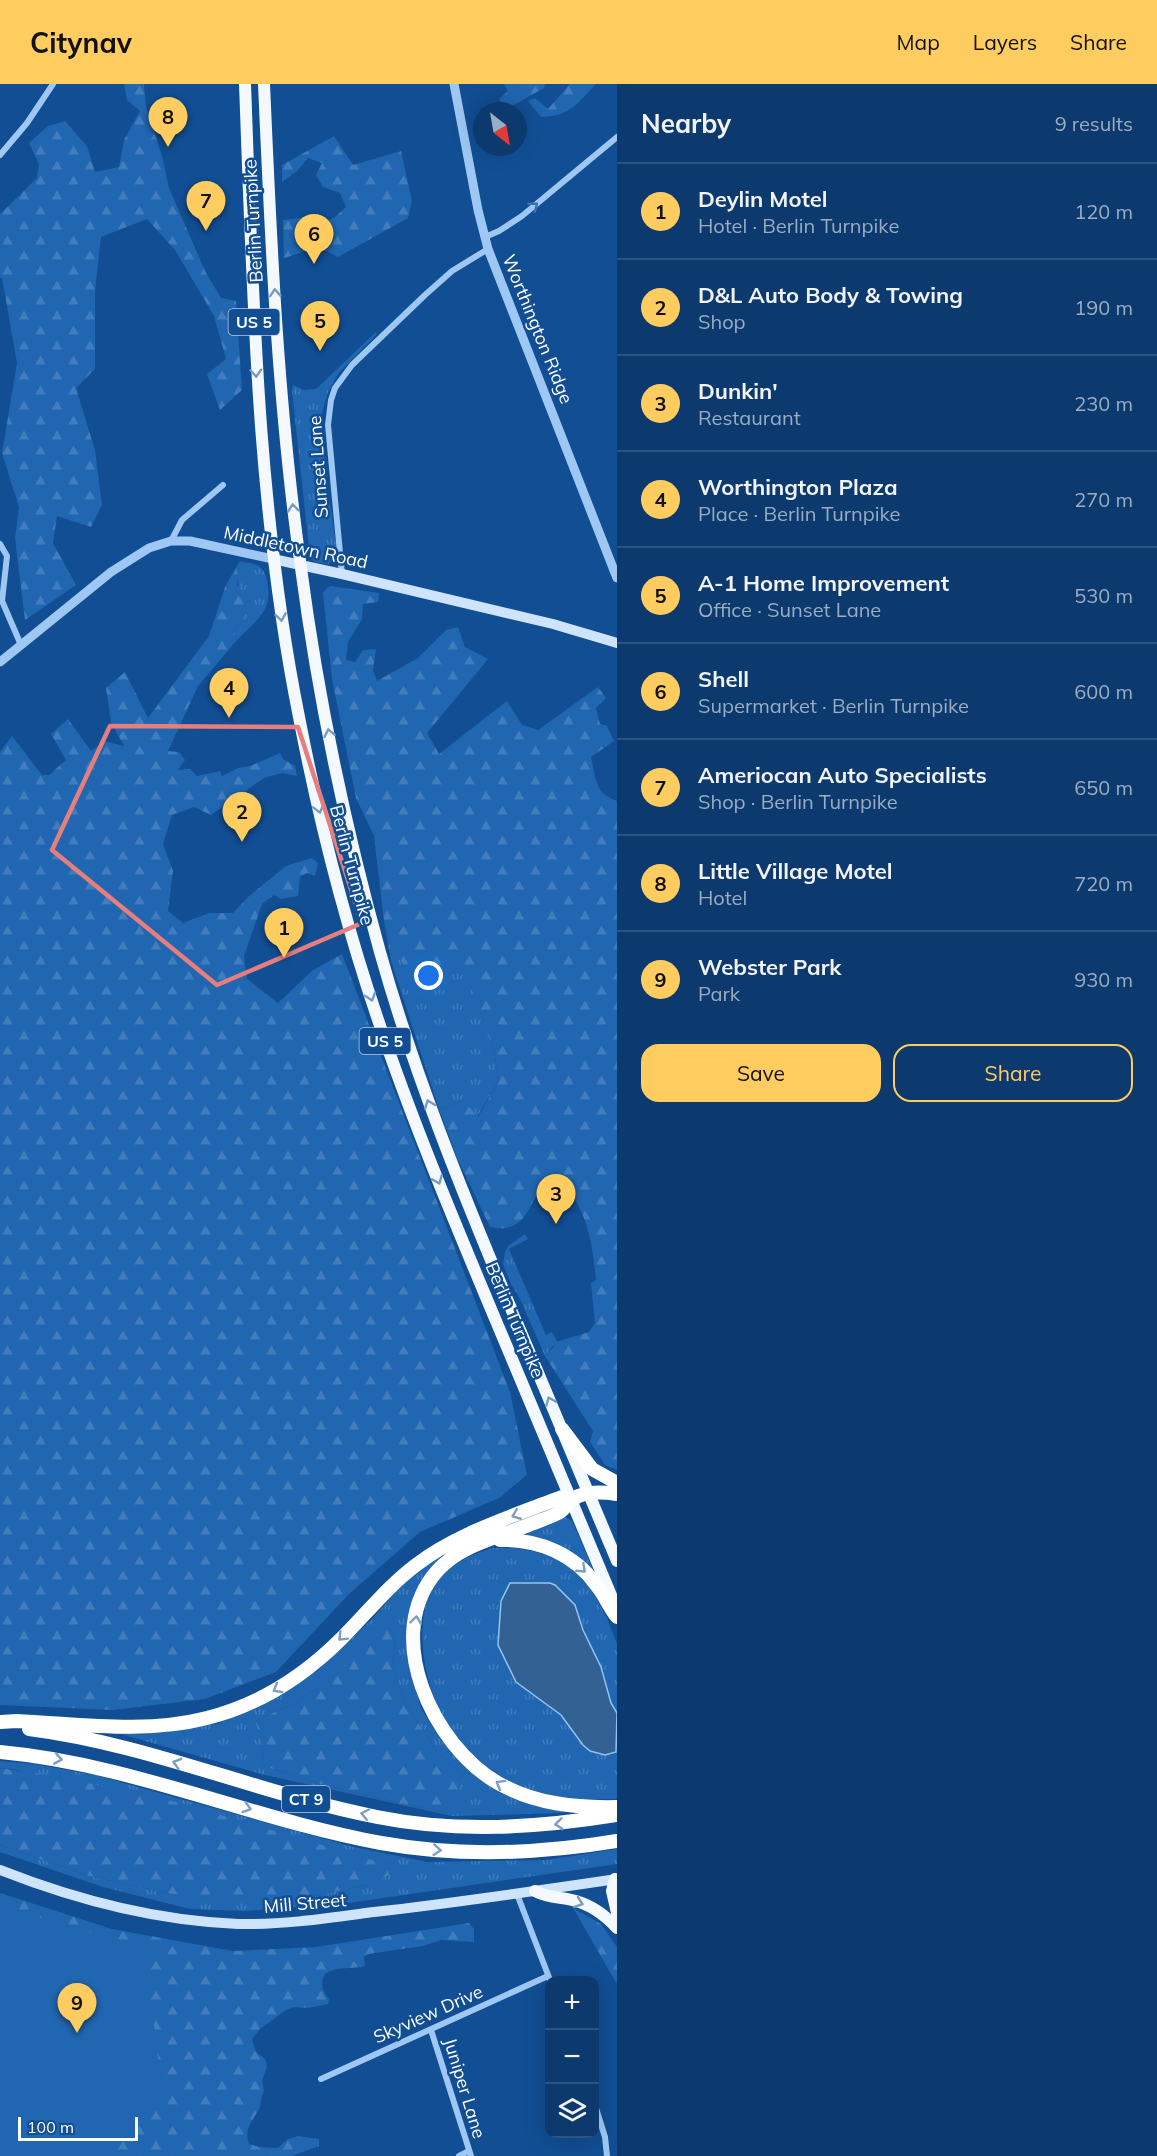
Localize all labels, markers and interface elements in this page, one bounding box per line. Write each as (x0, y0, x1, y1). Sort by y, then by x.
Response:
text: Citynav (30, 25, 132, 60)
text: Map (897, 29, 940, 55)
text: Layers (973, 29, 1037, 55)
text: Share (1070, 29, 1127, 55)
pin: 8 (148, 98, 188, 147)
north arrow (473, 102, 527, 156)
text: Nearby (641, 107, 731, 140)
text: 9 results (1055, 111, 1133, 136)
street label: Berlin Turnpike (238, 159, 268, 283)
pin: 7 (186, 182, 226, 231)
text: Deylin Motel (698, 185, 827, 213)
text: 1 (655, 199, 667, 224)
text: 120 m (1074, 199, 1133, 224)
one-way arrow (527, 203, 538, 214)
text: Hotel · Berlin Turnpike (698, 213, 899, 238)
pin: 6 (294, 214, 334, 264)
street label: Worthington Ridge (498, 251, 578, 407)
text: D&L Auto Body & Towing (698, 281, 963, 309)
one-way arrow (269, 288, 282, 297)
text: 2 (655, 295, 667, 320)
text: 190 m (1074, 295, 1133, 320)
pin: 5 (300, 302, 340, 351)
road number: US 5 (228, 309, 280, 335)
text: Shop (698, 309, 746, 334)
one-way arrow (249, 369, 262, 378)
text: Dunkin' (698, 377, 778, 405)
text: 3 (655, 391, 667, 416)
text: 230 m (1074, 391, 1133, 416)
text: Restaurant (698, 405, 801, 430)
street label: Sunset Lane (303, 415, 333, 519)
text: Worthington Plaza (698, 473, 898, 501)
text: 4 (655, 487, 667, 512)
text: 270 m (1074, 487, 1133, 512)
text: Place · Berlin Turnpike (698, 501, 900, 526)
one-way arrow (288, 503, 300, 512)
street label: Middletown Road (222, 520, 370, 574)
text: A-1 Home Improvement (698, 569, 949, 597)
text: 5 (655, 583, 667, 608)
text: 530 m (1074, 583, 1133, 608)
text: Office · Sunset Lane (698, 597, 881, 622)
one-way arrow (275, 613, 287, 622)
text: Shell (698, 665, 749, 693)
pin: 4 (210, 668, 248, 718)
text: 6 (655, 679, 667, 704)
text: 600 m (1074, 679, 1133, 704)
text: Supermarket · Berlin Turnpike (698, 693, 969, 718)
one-way arrow (323, 729, 336, 739)
text: Ameriocan Auto Specialists (698, 761, 987, 789)
text: 7 (655, 775, 667, 800)
text: 650 m (1074, 775, 1133, 800)
text: Shop · Berlin Turnpike (698, 789, 898, 814)
pin: 2 (222, 792, 262, 842)
street label: Berlin Turnpike (325, 802, 379, 928)
one-way arrow (311, 803, 324, 813)
text: Little Village Motel (698, 857, 893, 885)
text: 8 (655, 871, 667, 896)
text: 720 m (1074, 871, 1133, 896)
text: Hotel (698, 885, 747, 910)
pin: 1 (264, 908, 304, 958)
text: Webster Park (698, 953, 841, 981)
your location (414, 961, 443, 990)
text: 9 (655, 967, 667, 992)
text: 930 m (1074, 967, 1133, 992)
text: Park (698, 981, 740, 1006)
one-way arrow (364, 991, 376, 1002)
road number: US 5 (360, 1028, 410, 1054)
button: Save (641, 1044, 881, 1102)
button: Share (893, 1044, 1133, 1102)
one-way arrow (423, 1099, 436, 1110)
one-way arrow (431, 1173, 443, 1184)
pin: 3 (536, 1174, 576, 1224)
street label: Berlin Turnpike (480, 1259, 550, 1381)
one-way arrow (545, 1396, 557, 1407)
one-way arrow (512, 1508, 523, 1520)
one-way arrow (575, 1562, 585, 1573)
one-way arrow (409, 1615, 421, 1624)
one-way arrow (339, 1630, 350, 1641)
one-way arrow (273, 1682, 283, 1694)
one-way arrow (53, 1752, 63, 1765)
one-way arrow (172, 1758, 183, 1770)
one-way arrow (495, 1779, 506, 1791)
road number: CT 9 (282, 1786, 330, 1812)
one-way arrow (241, 1801, 252, 1813)
one-way arrow (361, 1809, 371, 1822)
one-way arrow (555, 1817, 564, 1829)
one-way arrow (432, 1843, 441, 1856)
street label: Mill Street (263, 1888, 347, 1918)
one-way arrow (573, 1896, 584, 1908)
map controls (545, 1976, 599, 2138)
button: + (545, 1976, 599, 2030)
street label: Skyview Drive (370, 1980, 486, 2048)
pin: 9 (58, 1984, 97, 2033)
button: − (545, 2030, 599, 2084)
street label: Juniper Lane (439, 2035, 491, 2141)
button: layers (545, 2084, 599, 2138)
scale bar (18, 2114, 138, 2142)
text: 100 m (27, 2117, 74, 2137)

